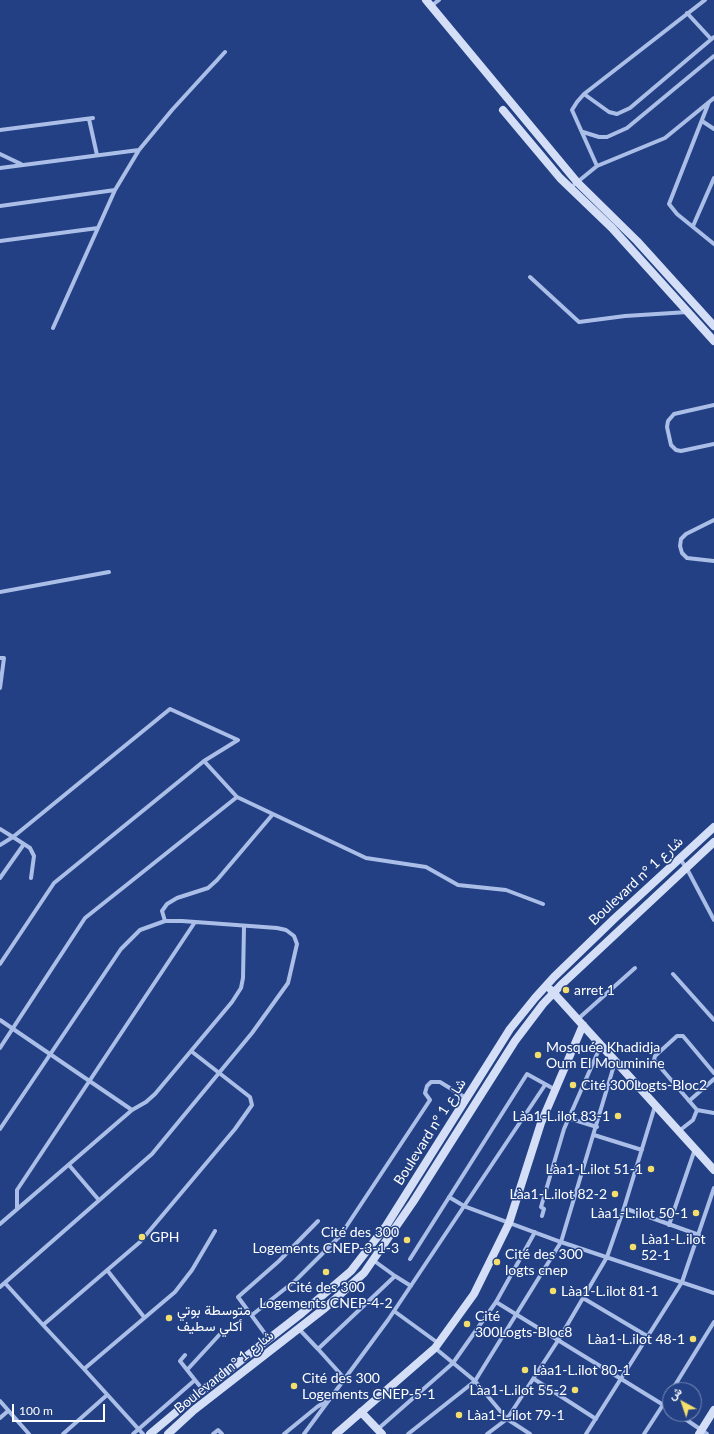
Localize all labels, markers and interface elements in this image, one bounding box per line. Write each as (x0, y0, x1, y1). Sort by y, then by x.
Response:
street label: Boulevard n° شارع 1 (585, 833, 687, 929)
place label: arret 1 (574, 982, 615, 998)
marker: arret 1 (561, 985, 571, 995)
place label: Mosquée Khadidja Oum El Mouminine (546, 1039, 665, 1072)
marker: Mosquée Khadidja Oum El Mouminine (533, 1050, 543, 1060)
street label: Boulevard n° شارع 1 (390, 1076, 470, 1188)
place label: Cité 300Logts-Bloc2 (581, 1077, 707, 1093)
marker: Cité 300Logts-Bloc2 (568, 1080, 578, 1090)
place label: Làa1-L.ilot 83-1 (512, 1108, 610, 1124)
marker: Làa1-L.ilot 83-1 (613, 1111, 623, 1121)
place label: Làa1-L.ilot 51-1 (545, 1161, 643, 1177)
marker: Làa1-L.ilot 51-1 (646, 1164, 656, 1174)
place label: Làa1-L.ilot 82-2 (509, 1186, 607, 1202)
marker: Làa1-L.ilot 82-2 (610, 1189, 620, 1199)
place label: Làa1-L.ilot 50-1 (590, 1205, 688, 1221)
marker: Làa1-L.ilot 50-1 (691, 1208, 701, 1218)
place label: Cité des 300 Logements CNEP-3-1-3 (252, 1224, 399, 1256)
place label: GPH (150, 1229, 179, 1245)
place label: Làa1-L.ilot 52-1 (641, 1231, 705, 1264)
marker: GPH (137, 1232, 147, 1242)
marker: Cité des 300 Logements CNEP-3-1-3 (402, 1235, 412, 1245)
marker: Làa1-L.ilot 52-1 (628, 1242, 638, 1252)
place label: Cité des 300 logts cnep (505, 1246, 583, 1278)
marker: Cité des 300 logts cnep (492, 1257, 502, 1267)
marker: Cité des 300 Logements CNEP-4-2 (321, 1267, 331, 1277)
place label: Cité des 300 Logements CNEP-4-2 (259, 1279, 393, 1312)
place label: Làa1-L.ilot 81-1 (561, 1283, 659, 1299)
marker: Làa1-L.ilot 81-1 (548, 1286, 558, 1296)
place label: متوسطة بوتي أكلي سطيف (177, 1302, 251, 1334)
place label: Cité 300Logts-Bloc8 (475, 1308, 572, 1340)
marker: متوسطة بوتي أكلي سطيف (164, 1313, 174, 1323)
marker: Cité 300Logts-Bloc8 (462, 1319, 472, 1329)
street label: Boulevard n° شارع 1 (171, 1327, 277, 1417)
place label: Làa1-L.ilot 48-1 (587, 1331, 685, 1347)
marker: Làa1-L.ilot 48-1 (688, 1334, 698, 1344)
place label: Làa1-L.ilot 80-1 (533, 1362, 631, 1378)
marker: Làa1-L.ilot 80-1 (520, 1365, 530, 1375)
place label: Cité des 300 Logements CNEP-5-1 (302, 1370, 435, 1402)
marker: Cité des 300 Logements CNEP-5-1 (289, 1381, 299, 1391)
place label: Làa1-L.ilot 55-2 (469, 1382, 567, 1398)
north arrow (662, 1382, 702, 1422)
text: ش (665, 1384, 684, 1402)
marker: Làa1-L.ilot 55-2 (570, 1385, 580, 1395)
scale bar (14, 1396, 107, 1422)
text: 100 m (19, 1403, 53, 1418)
place label: Làa1-L.ilot 79-1 (467, 1407, 565, 1423)
marker: Làa1-L.ilot 79-1 (454, 1410, 464, 1420)

